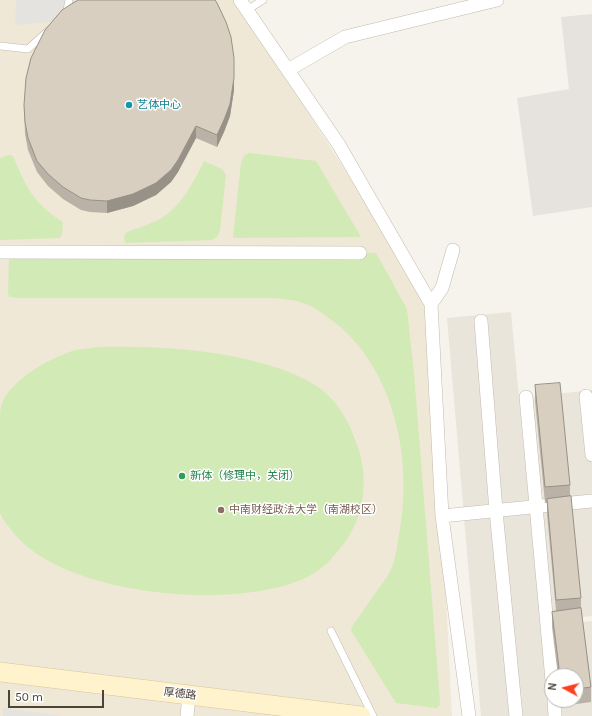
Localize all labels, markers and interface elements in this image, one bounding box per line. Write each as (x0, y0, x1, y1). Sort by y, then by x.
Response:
place label: 艺体中心 (137, 98, 181, 112)
marker: 艺体中心 (124, 100, 134, 110)
place label: 新体（修理中，关闭） (190, 469, 300, 483)
marker: 新体（修理中，关闭） (177, 471, 187, 481)
place label: 中南财经政法大学（南湖校区） (229, 503, 383, 517)
marker: 中南财经政法大学（南湖校区） (216, 505, 226, 515)
north arrow (544, 668, 584, 708)
scale bar (10, 682, 106, 708)
text: N (546, 682, 560, 691)
street label: 厚德路 (163, 685, 197, 703)
text: 50 m (15, 690, 43, 704)

